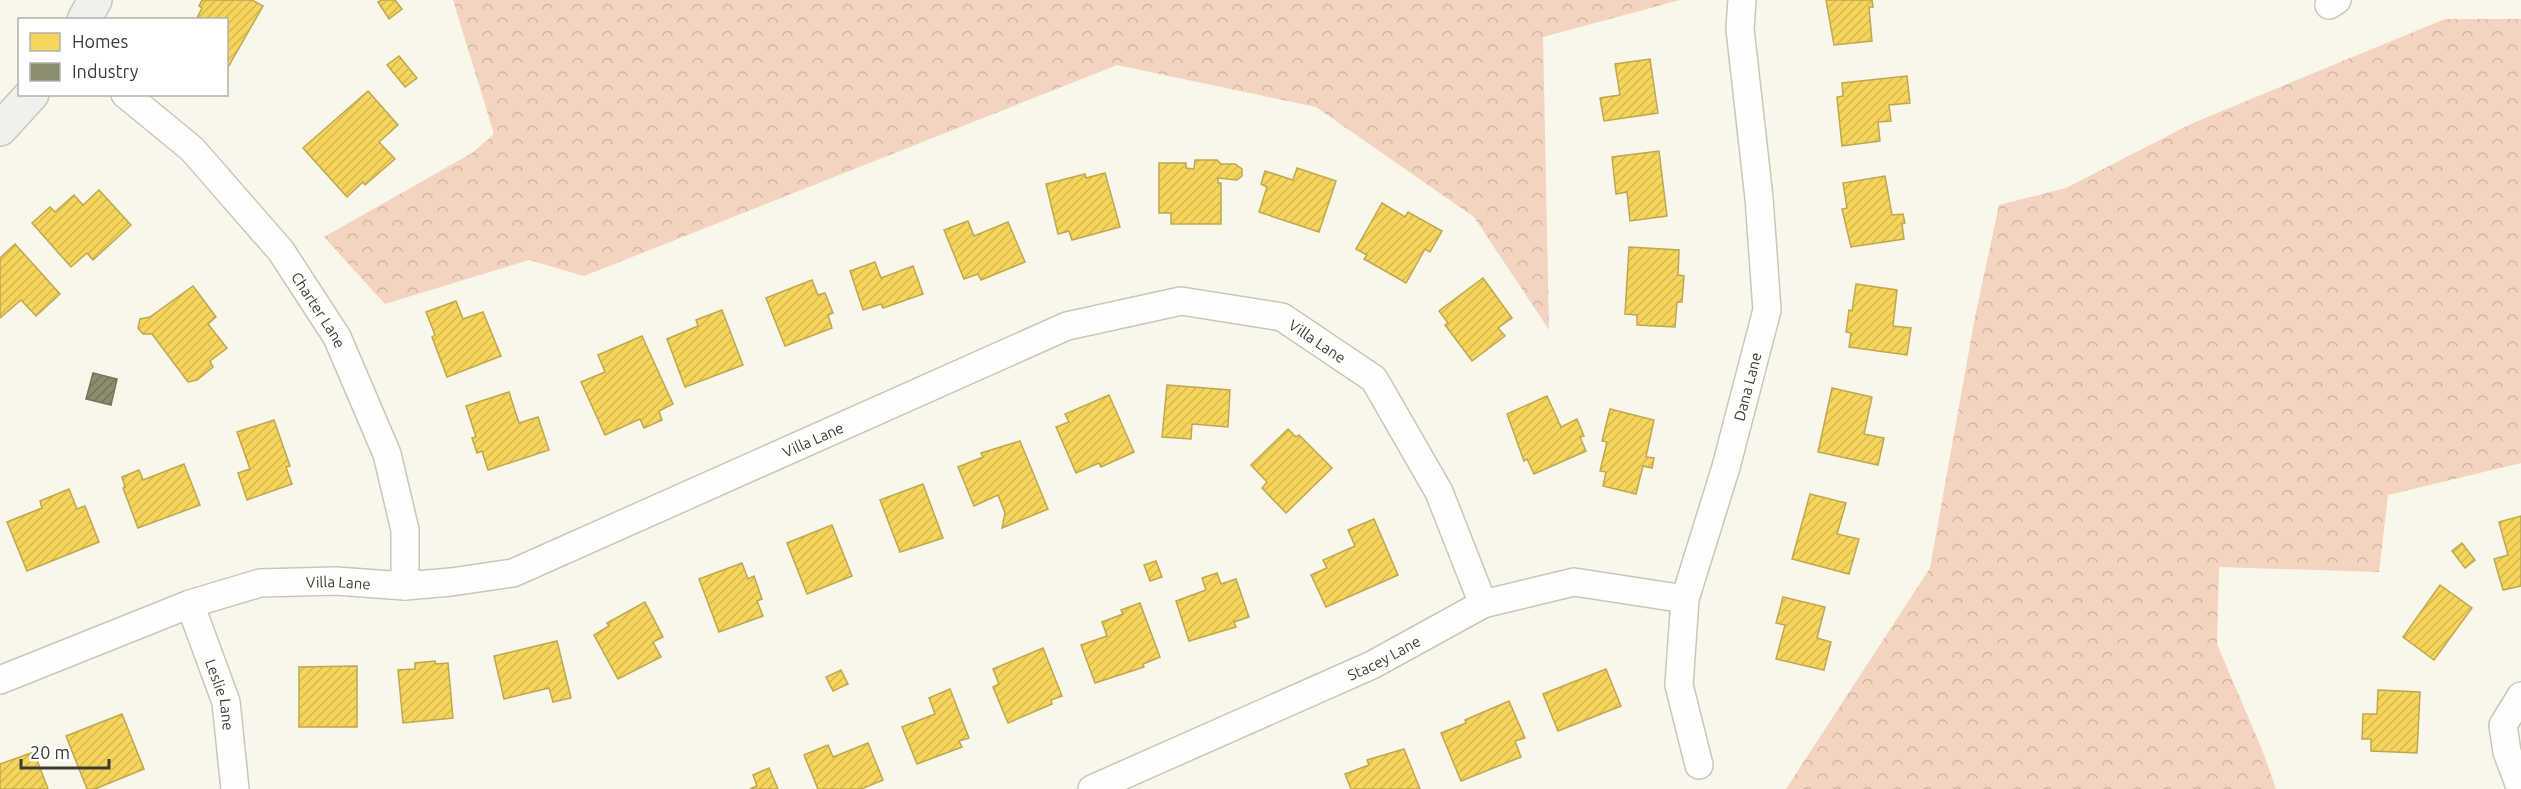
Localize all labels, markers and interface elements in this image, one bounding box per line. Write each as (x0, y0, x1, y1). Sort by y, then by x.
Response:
legend (18, 18, 228, 96)
text: Homes (72, 31, 129, 51)
text: Industry (72, 61, 139, 81)
street label: Charter Lane (288, 269, 349, 350)
street label: Villa Lane (1286, 316, 1349, 366)
street label: Dana Lane (1730, 350, 1764, 423)
street label: Villa Lane (780, 418, 846, 460)
street label: Villa Lane (306, 572, 371, 592)
street label: Stacey Lane (1345, 632, 1423, 683)
street label: Leslie Lane (202, 656, 237, 731)
scale bar (21, 732, 110, 770)
text: 20 m (30, 742, 70, 762)

